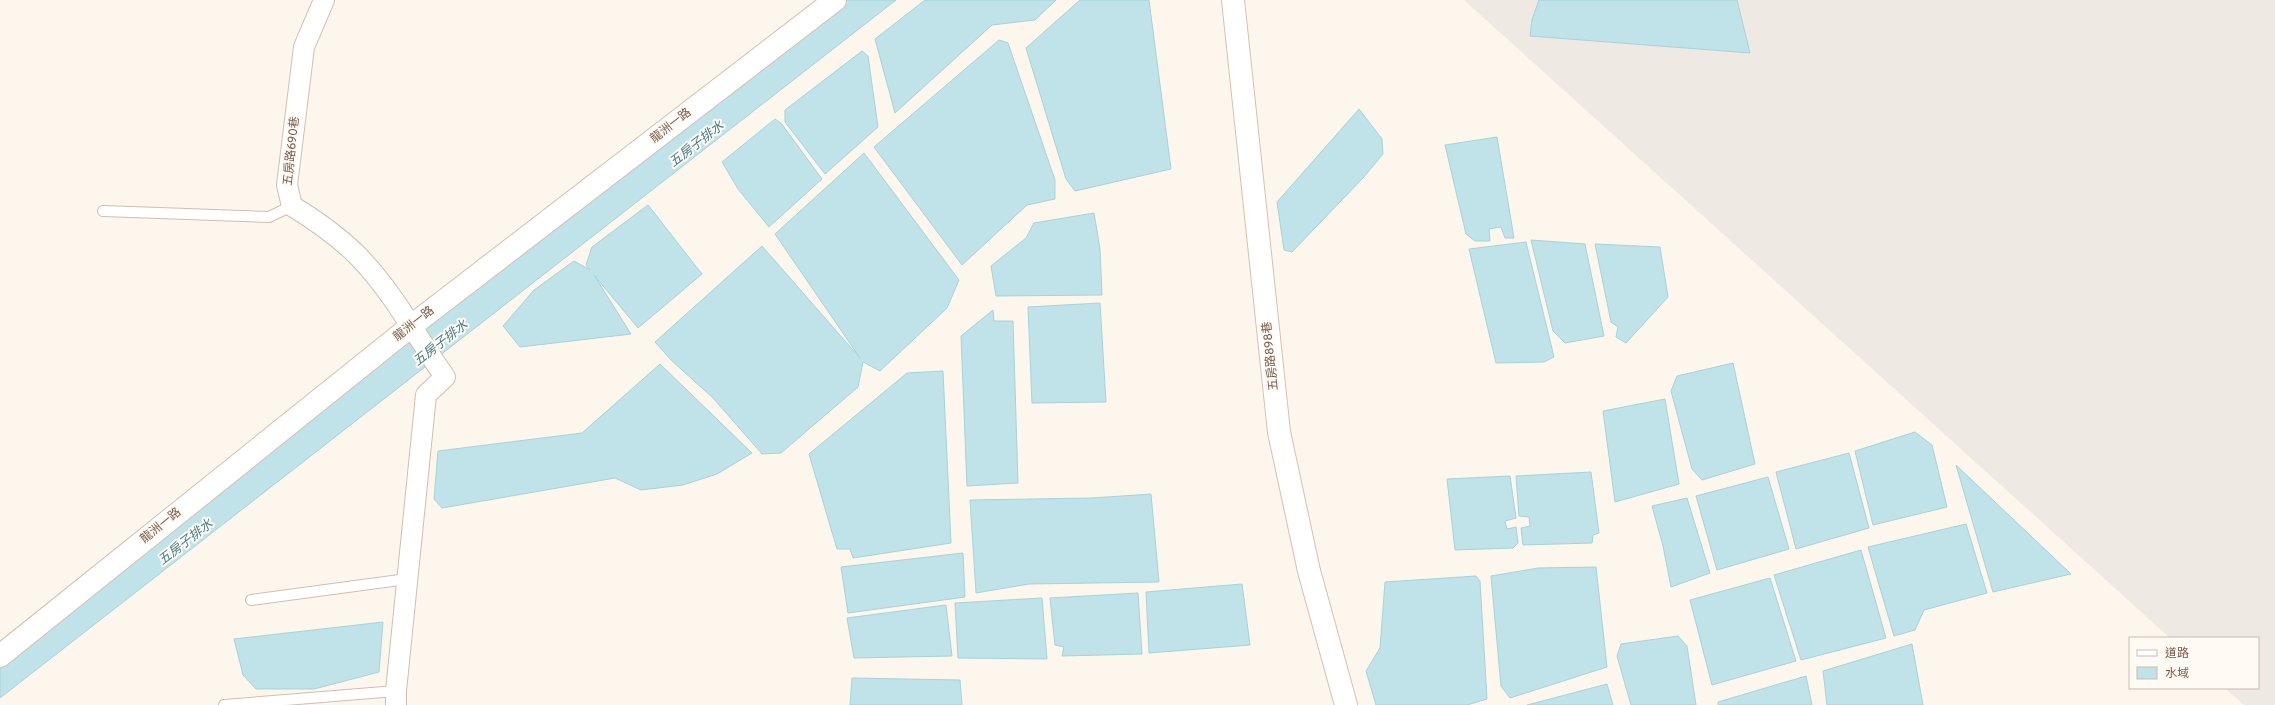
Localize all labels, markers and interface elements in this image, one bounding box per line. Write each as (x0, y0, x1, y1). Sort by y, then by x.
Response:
street label: 龍洲一路 (647, 105, 695, 147)
street label: 五房路690巷 (280, 116, 304, 186)
water label: 五房子排水 (666, 118, 728, 171)
street label: 龍洲一路 (390, 303, 438, 345)
water label: 五房子排水 (410, 317, 472, 370)
street label: 五房路898巷 (1259, 321, 1283, 391)
street label: 龍洲一路 (137, 505, 185, 547)
water label: 五房子排水 (155, 516, 217, 569)
legend (2129, 637, 2259, 689)
text: 道路 (2165, 646, 2189, 662)
text: 水域 (2165, 666, 2189, 682)

